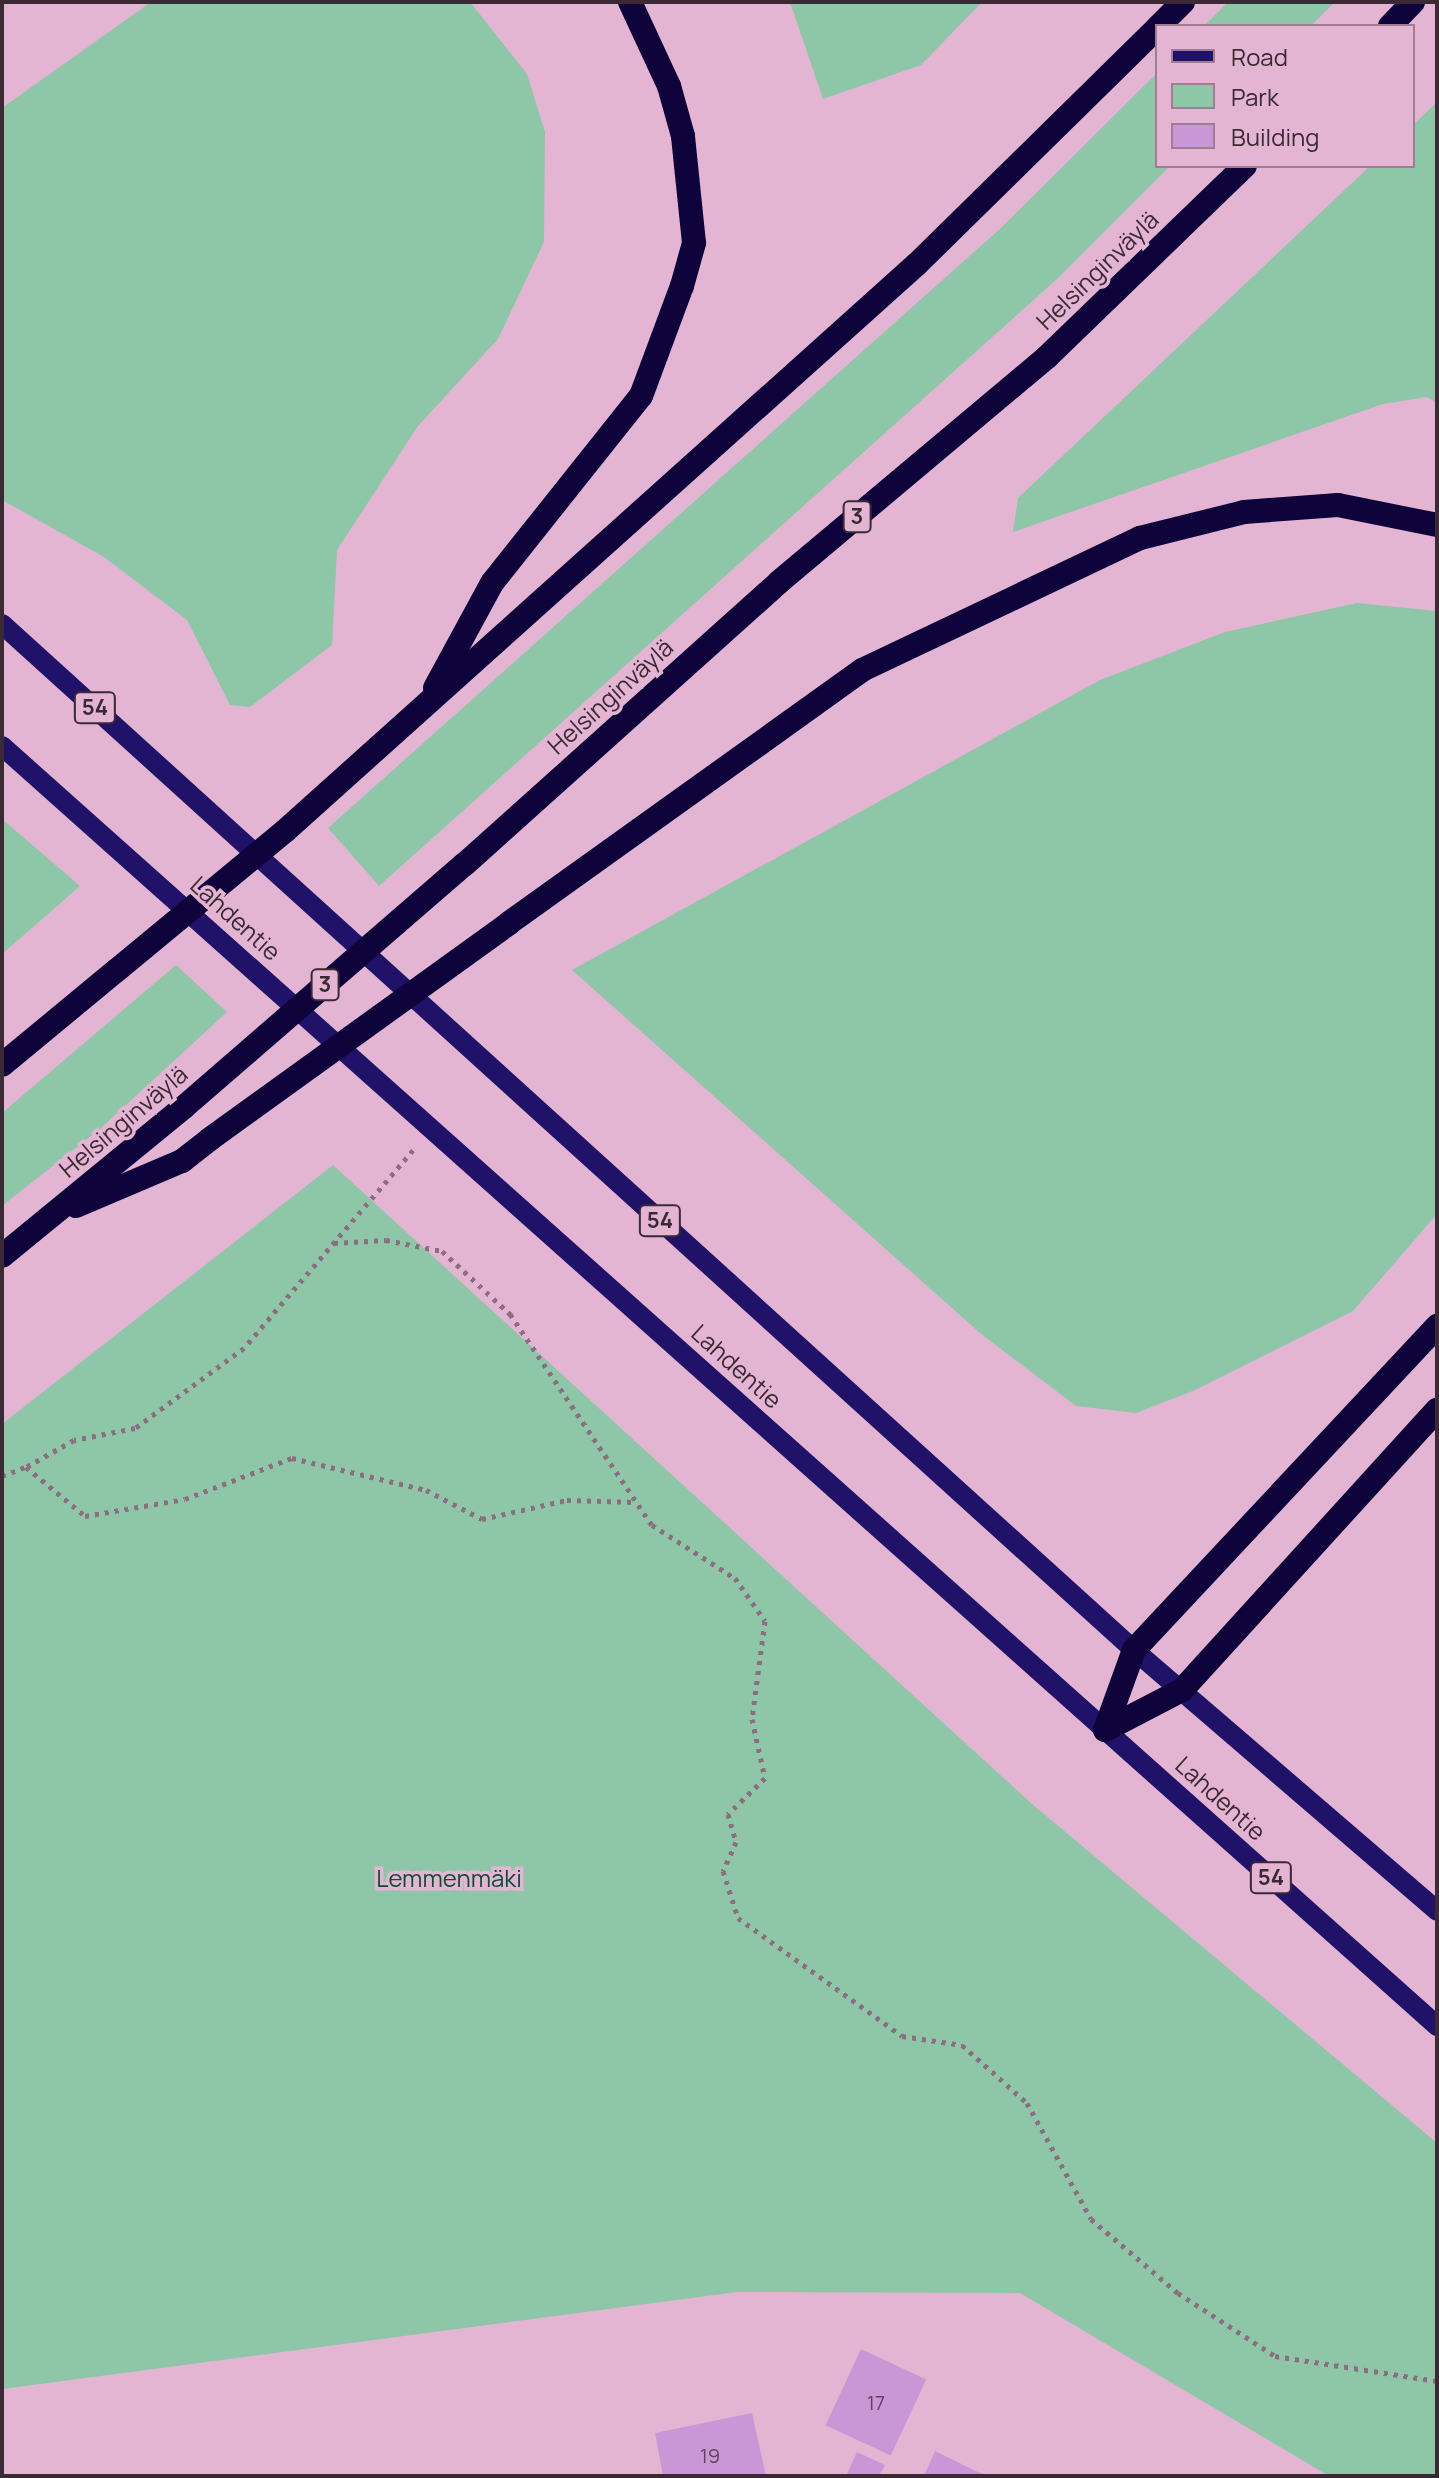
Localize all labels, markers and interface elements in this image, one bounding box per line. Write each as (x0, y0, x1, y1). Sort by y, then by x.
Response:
legend (1155, 24, 1415, 168)
text: Road (1231, 40, 1288, 73)
text: Park (1231, 80, 1279, 113)
text: Building (1231, 120, 1319, 153)
street label: Helsinginväylä (1030, 205, 1164, 335)
road number: 3 (841, 499, 873, 535)
street label: Helsinginväylä (542, 632, 678, 760)
road number: 54 (73, 690, 117, 726)
street label: Lahdentie (185, 870, 287, 966)
road number: 3 (309, 967, 341, 1003)
street label: Helsinginväylä (53, 1059, 193, 1183)
road number: 54 (638, 1203, 682, 1239)
street label: Lahdentie (686, 1318, 788, 1414)
street label: Lahdentie (1170, 1750, 1272, 1846)
road number: 54 (1249, 1860, 1293, 1896)
park label: Lemmenmäki (376, 1864, 522, 1892)
house number: 17 (867, 2390, 885, 2414)
house number: 19 (700, 2443, 720, 2467)

